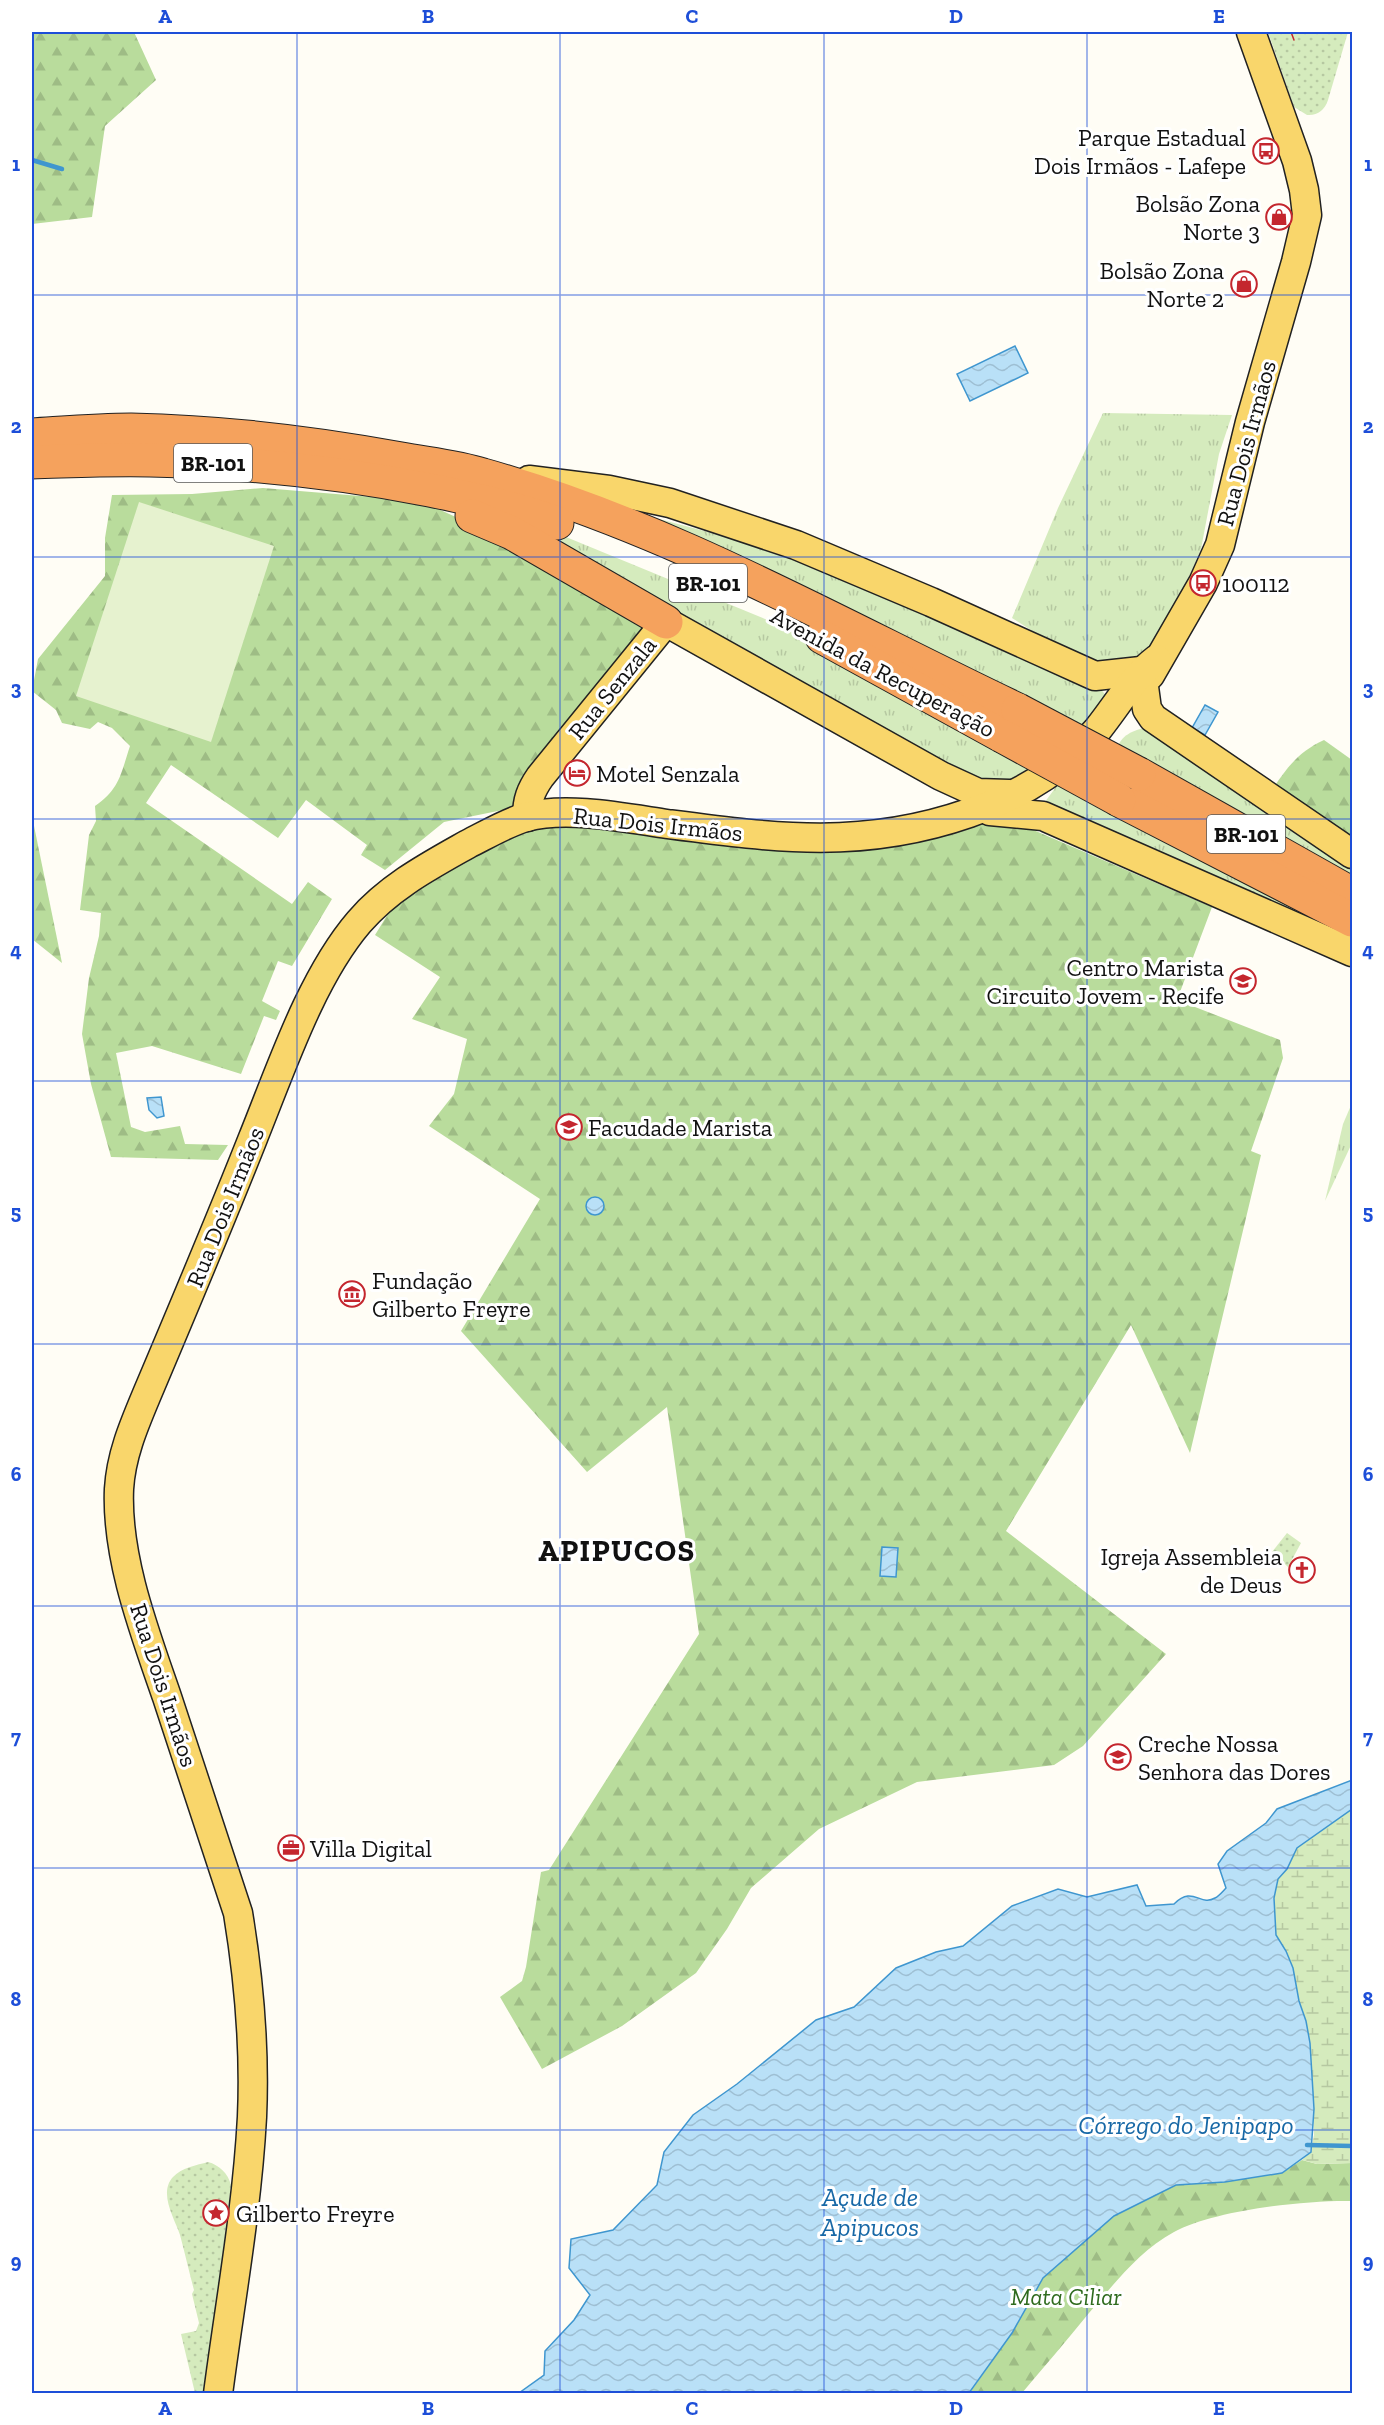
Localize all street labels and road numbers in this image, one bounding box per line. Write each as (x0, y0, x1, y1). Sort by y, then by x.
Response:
street label: Rua Dois Irmãos (1210, 357, 1282, 529)
road number: BR-101 (174, 444, 252, 482)
road number: BR-101 (669, 564, 747, 602)
street label: Avenida da Recuperação (766, 601, 1000, 743)
street label: Rua Senzala (562, 630, 662, 745)
street label: Rua Dois Irmãos (572, 801, 744, 847)
road number: BR-101 (1207, 815, 1285, 853)
street label: Rua Dois Irmãos (180, 1123, 270, 1291)
street label: Rua Dois Irmãos (124, 1600, 204, 1770)

